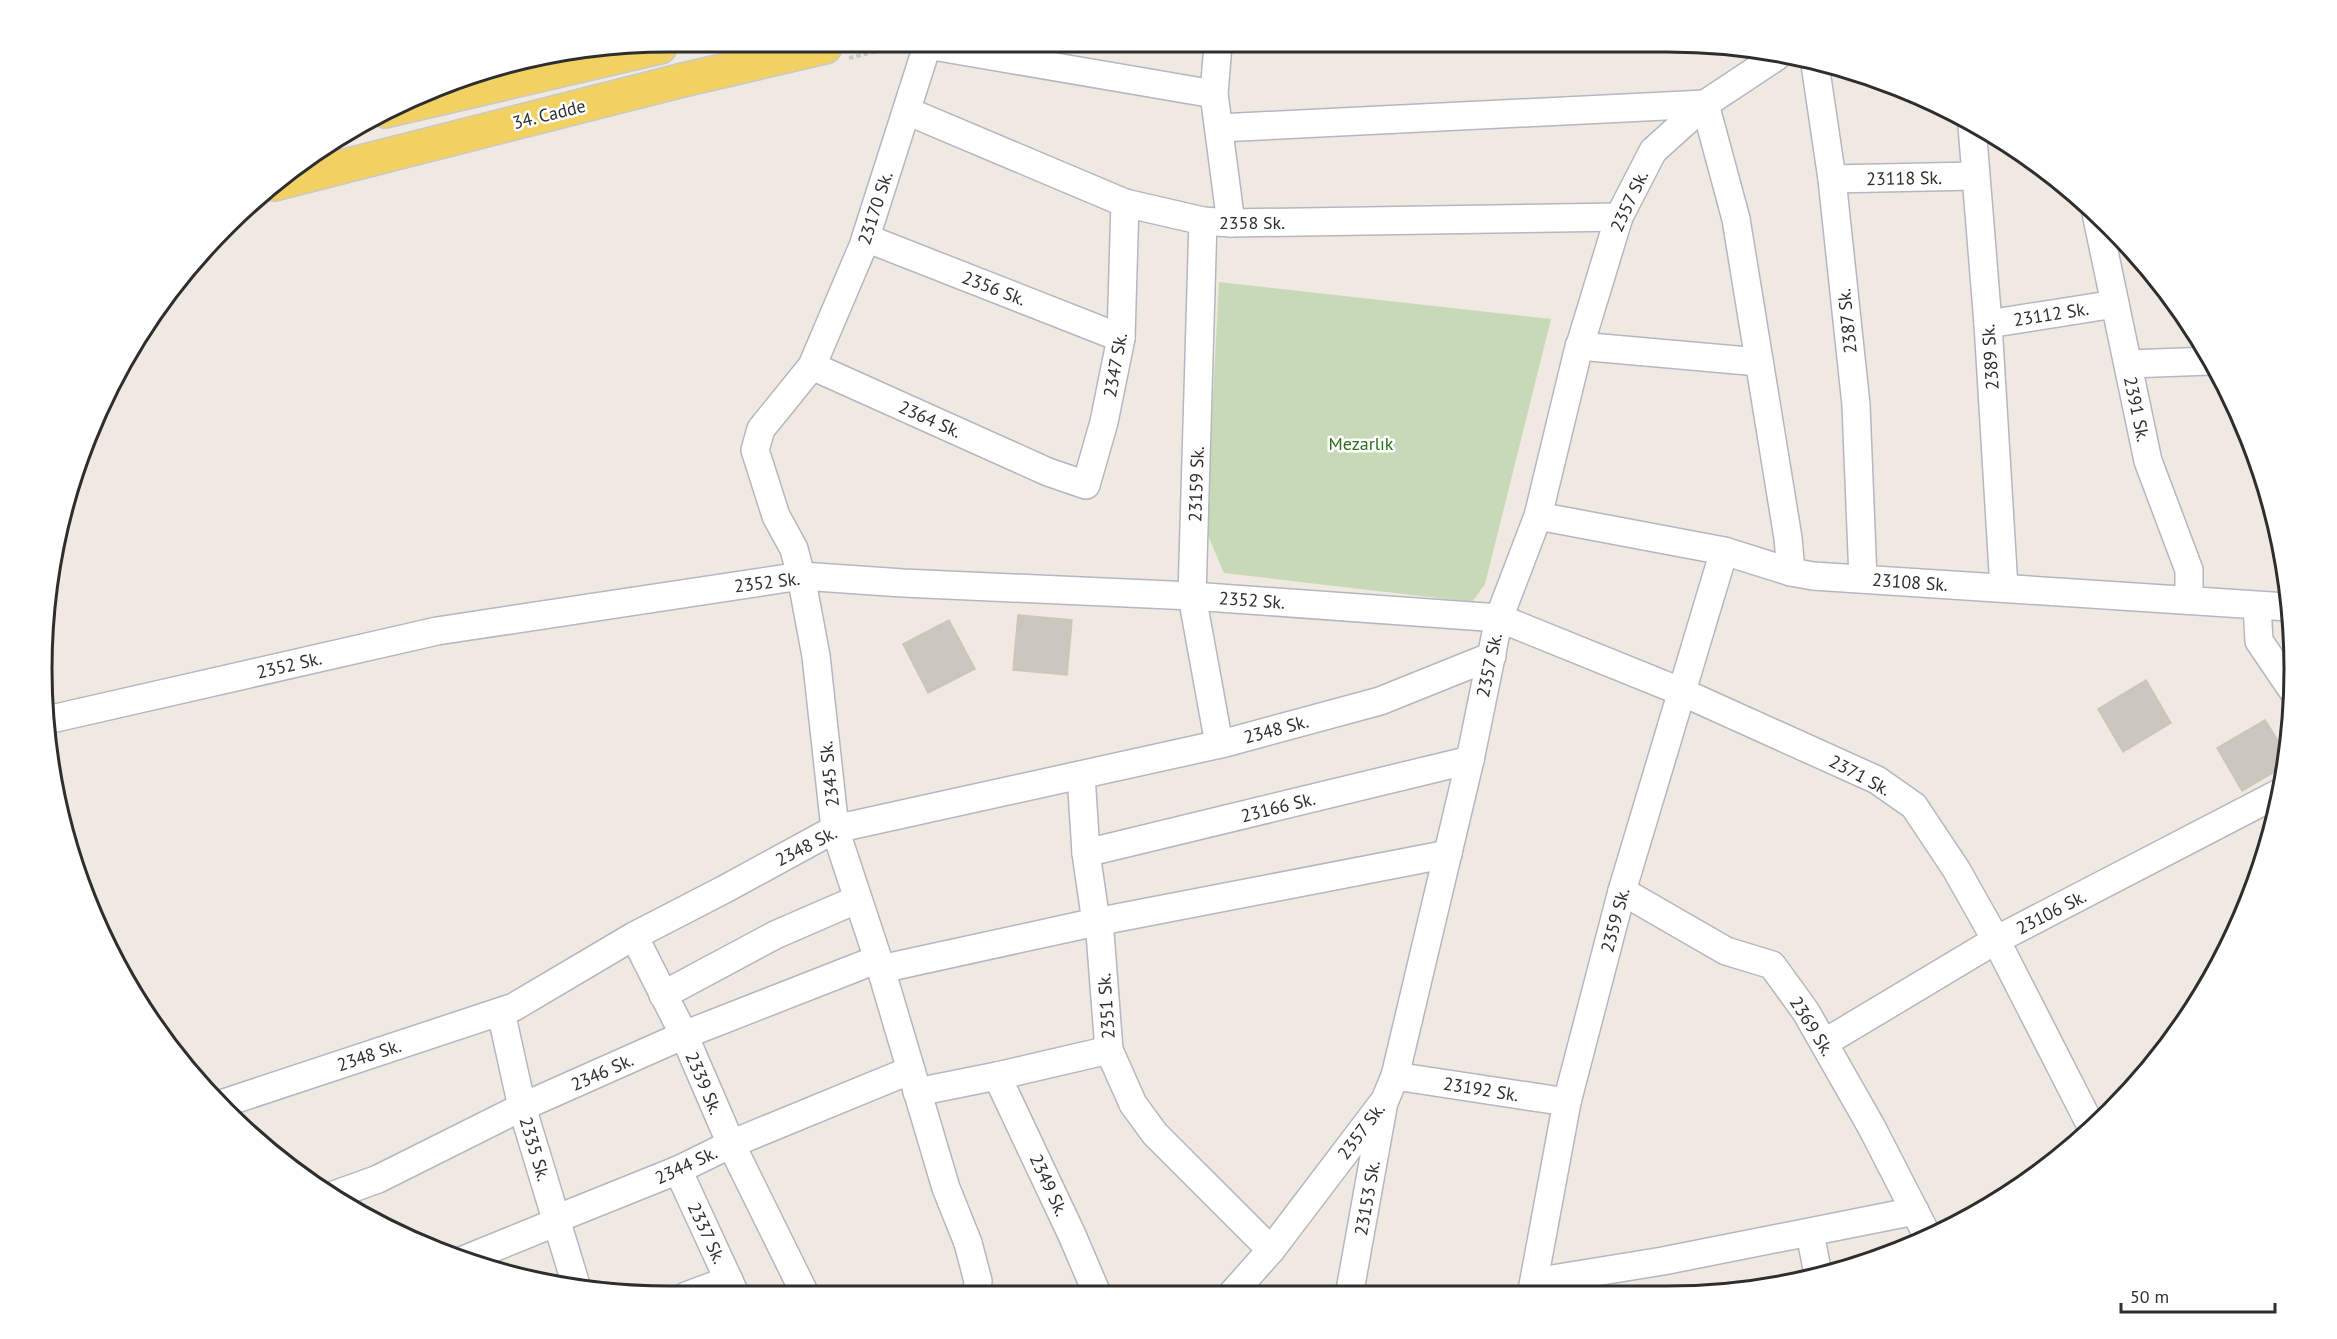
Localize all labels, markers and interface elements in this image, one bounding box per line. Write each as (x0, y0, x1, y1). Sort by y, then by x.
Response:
street label: 34. Cadde (510, 94, 588, 134)
street label: 23118 Sk. (1866, 166, 1942, 190)
street label: 2357 Sk. (1605, 167, 1653, 235)
street label: 23170 Sk. (852, 168, 898, 248)
street label: 2358 Sk. (1219, 211, 1285, 234)
street label: 2356 Sk. (959, 265, 1029, 311)
street label: 2387 Sk. (1832, 287, 1862, 355)
street label: 23112 Sk. (2012, 297, 2090, 331)
street label: 2389 Sk. (1976, 323, 2004, 391)
street label: 2347 Sk. (1098, 331, 1132, 399)
street label: 2391 Sk. (2119, 374, 2155, 444)
street label: 2364 Sk. (895, 395, 965, 443)
park label: Mezarlık (1329, 432, 1394, 455)
street label: 23159 Sk. (1183, 446, 1209, 522)
street label: 2352 Sk. (733, 567, 801, 597)
street label: 23108 Sk. (1871, 568, 1949, 596)
street label: 2352 Sk. (1218, 586, 1286, 614)
street label: 2357 Sk. (1471, 631, 1507, 699)
street label: 2352 Sk. (254, 646, 324, 684)
street label: 2348 Sk. (1241, 709, 1311, 749)
street label: 2345 Sk. (814, 740, 844, 808)
street label: 2371 Sk. (1825, 749, 1895, 801)
street label: 23166 Sk. (1238, 787, 1318, 827)
street label: 2348 Sk. (771, 821, 841, 871)
street label: 2359 Sk. (1595, 885, 1635, 955)
street label: 23106 Sk. (2012, 885, 2090, 939)
street label: 2351 Sk. (1092, 972, 1120, 1040)
street label: 2369 Sk. (1785, 992, 1839, 1060)
street label: 2348 Sk. (334, 1034, 404, 1076)
street label: 2346 Sk. (567, 1048, 637, 1096)
street label: 2339 Sk. (681, 1048, 727, 1118)
street label: 23192 Sk. (1442, 1072, 1520, 1106)
street label: 2357 Sk. (1332, 1098, 1390, 1164)
street label: 2335 Sk. (514, 1114, 556, 1184)
street label: 2344 Sk. (651, 1141, 721, 1189)
street label: 2349 Sk. (1025, 1150, 1073, 1220)
street label: 23153 Sk. (1349, 1159, 1385, 1237)
street label: 2337 Sk. (683, 1199, 731, 1267)
scale bar (2121, 1276, 2276, 1314)
text: 50 m (2130, 1285, 2169, 1308)

